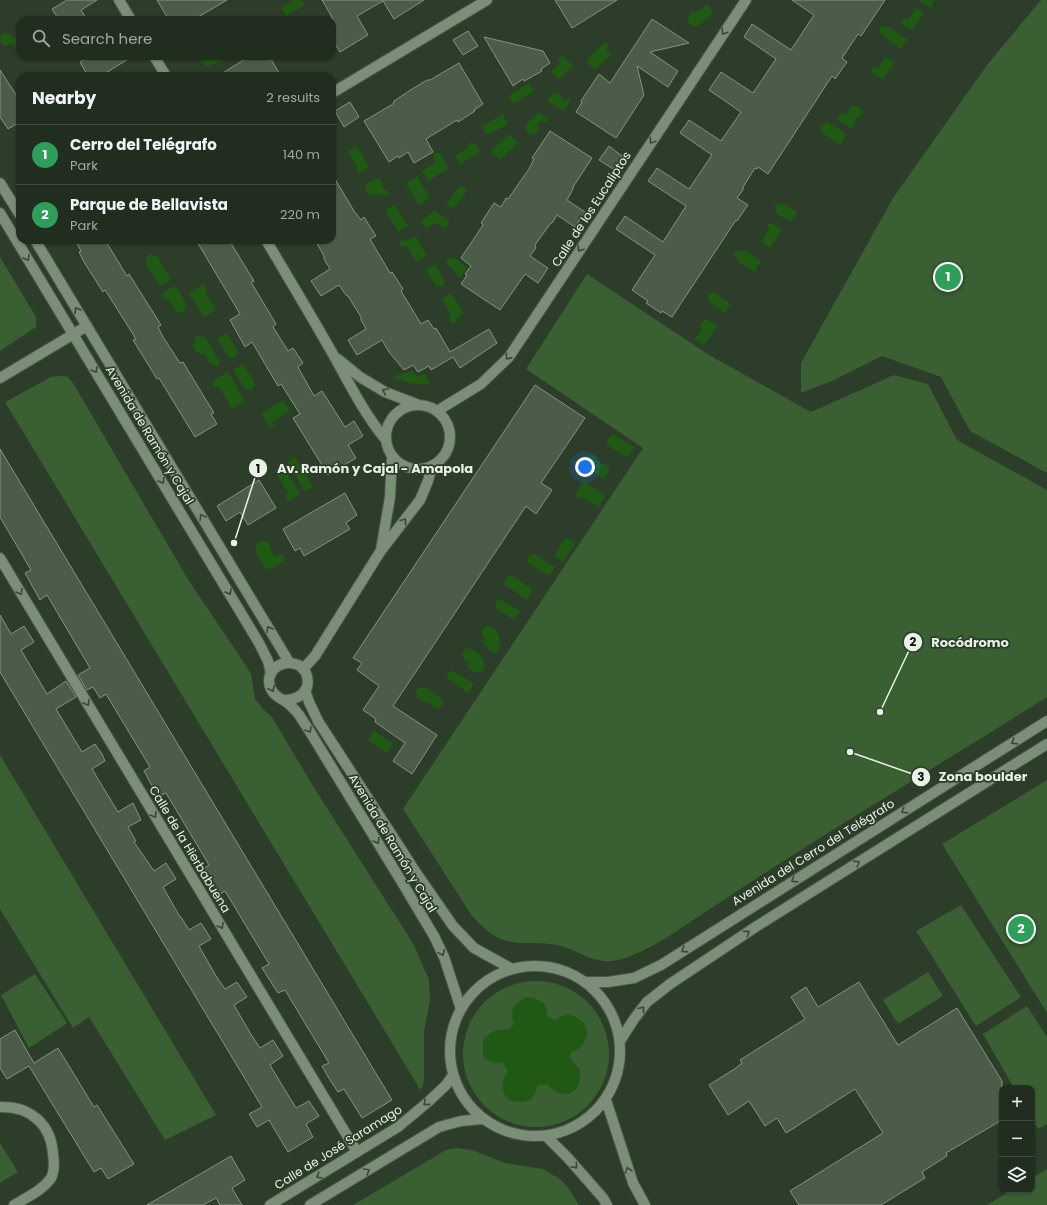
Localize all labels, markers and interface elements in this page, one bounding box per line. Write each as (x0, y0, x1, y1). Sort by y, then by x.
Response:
search box (16, 16, 336, 60)
icon: search (30, 27, 52, 49)
text: Search here (62, 28, 152, 49)
one-way arrow (722, 28, 729, 35)
text: Nearby (32, 86, 96, 110)
text: 2 results (266, 88, 320, 107)
text: Cerro del Telégrafo (70, 134, 217, 155)
one-way arrow (650, 136, 657, 143)
text: 1 (43, 145, 47, 164)
text: 140 m (283, 145, 320, 164)
street label: Calle de los Eucaliptos (547, 148, 635, 270)
text: Park (70, 156, 98, 175)
text: Parque de Bellavista (70, 194, 228, 215)
text: 2 (41, 205, 49, 224)
text: 220 m (280, 205, 320, 224)
text: Park (70, 216, 98, 235)
one-way arrow (577, 245, 585, 252)
one-way arrow (23, 254, 30, 261)
pin: 1 (935, 262, 961, 292)
one-way arrow (75, 307, 82, 314)
one-way arrow (506, 353, 513, 360)
street label: Avenida de Ramón y Cajal (102, 363, 198, 507)
one-way arrow (90, 366, 98, 373)
one-way arrow (382, 388, 389, 396)
callout: Av. Ramón y Cajal - Amapola (248, 456, 481, 481)
your location (575, 457, 595, 477)
text: Av. Ramón y Cajal - Amapola (277, 459, 473, 478)
text: 1 (256, 460, 260, 477)
one-way arrow (157, 477, 164, 484)
one-way arrow (199, 514, 206, 521)
one-way arrow (399, 519, 406, 526)
one-way arrow (15, 588, 23, 595)
one-way arrow (224, 588, 231, 595)
one-way arrow (266, 626, 274, 633)
callout: Rocódromo (903, 630, 1017, 655)
text: 2 (910, 633, 917, 650)
text: Rocódromo (931, 633, 1009, 652)
one-way arrow (268, 685, 275, 692)
one-way arrow (82, 699, 90, 706)
one-way arrow (304, 726, 312, 733)
one-way arrow (1011, 737, 1018, 744)
callout: Zona boulder (911, 764, 1035, 789)
text: Zona boulder (939, 767, 1028, 786)
text: 3 (917, 768, 925, 785)
street label: Avenida de Ramón y Cajal (345, 771, 441, 915)
street label: Calle de la Hierbabuena (145, 782, 235, 916)
street label: Avenida del Cerro del Telégrafo (728, 795, 898, 909)
one-way arrow (901, 806, 908, 814)
one-way arrow (149, 811, 157, 818)
one-way arrow (372, 837, 380, 844)
one-way arrow (853, 861, 860, 868)
one-way arrow (791, 875, 798, 883)
pin: 2 (1008, 914, 1034, 944)
one-way arrow (216, 922, 223, 929)
one-way arrow (743, 930, 750, 937)
one-way arrow (681, 945, 688, 952)
one-way arrow (437, 950, 445, 957)
one-way arrow (638, 1006, 645, 1013)
map controls (999, 1085, 1035, 1193)
button: + (999, 1085, 1035, 1121)
one-way arrow (424, 1099, 431, 1106)
street label: Calle de José Saramago (271, 1101, 405, 1193)
button: − (999, 1121, 1035, 1157)
button: layers (999, 1157, 1035, 1193)
one-way arrow (570, 1161, 578, 1169)
one-way arrow (625, 1167, 633, 1174)
one-way arrow (363, 1168, 370, 1175)
one-way arrow (316, 1171, 323, 1178)

